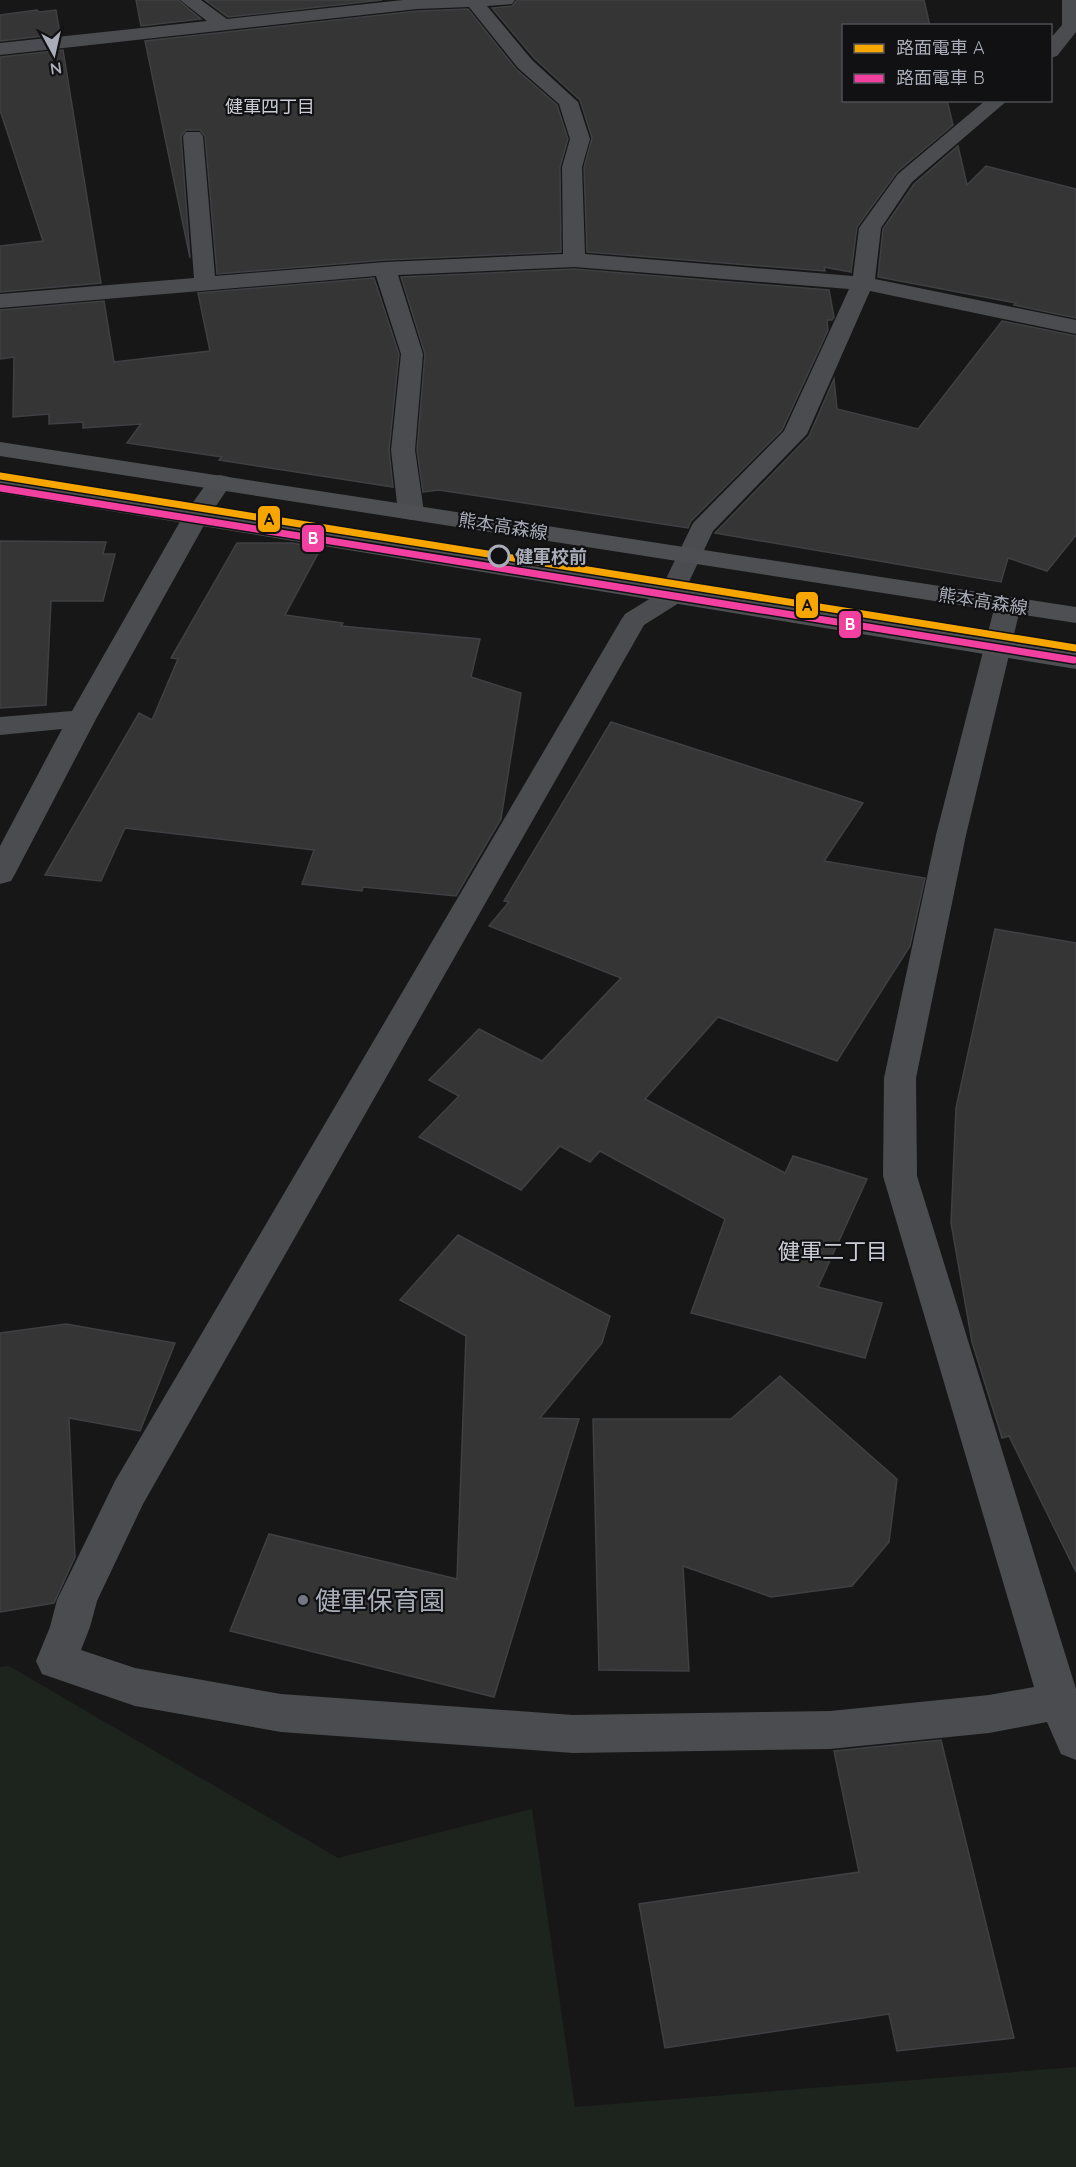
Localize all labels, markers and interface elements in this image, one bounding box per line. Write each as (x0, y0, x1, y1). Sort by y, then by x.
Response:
north arrow (24, 24, 84, 84)
legend (842, 24, 1052, 102)
text: 路面電車 A (896, 36, 985, 59)
text: N (49, 58, 63, 80)
text: 路面電車 B (896, 66, 985, 89)
district label: 健軍四丁目 (225, 95, 315, 118)
line badge: A (257, 505, 281, 533)
street label: 熊本高森線 (457, 508, 549, 544)
text: A (264, 509, 275, 529)
line badge: B (301, 524, 325, 553)
text: B (308, 528, 318, 548)
marker: 健軍校前 (488, 545, 510, 567)
place label: 健軍校前 (515, 545, 587, 568)
street label: 熊本高森線 (937, 583, 1029, 619)
line badge: A (795, 591, 819, 619)
text: A (802, 595, 813, 615)
line badge: B (838, 610, 862, 639)
text: B (845, 614, 855, 634)
district label: 健軍二丁目 (778, 1237, 888, 1265)
place label: 健軍保育園 (315, 1584, 445, 1617)
marker: 健軍保育園 (296, 1593, 310, 1607)

